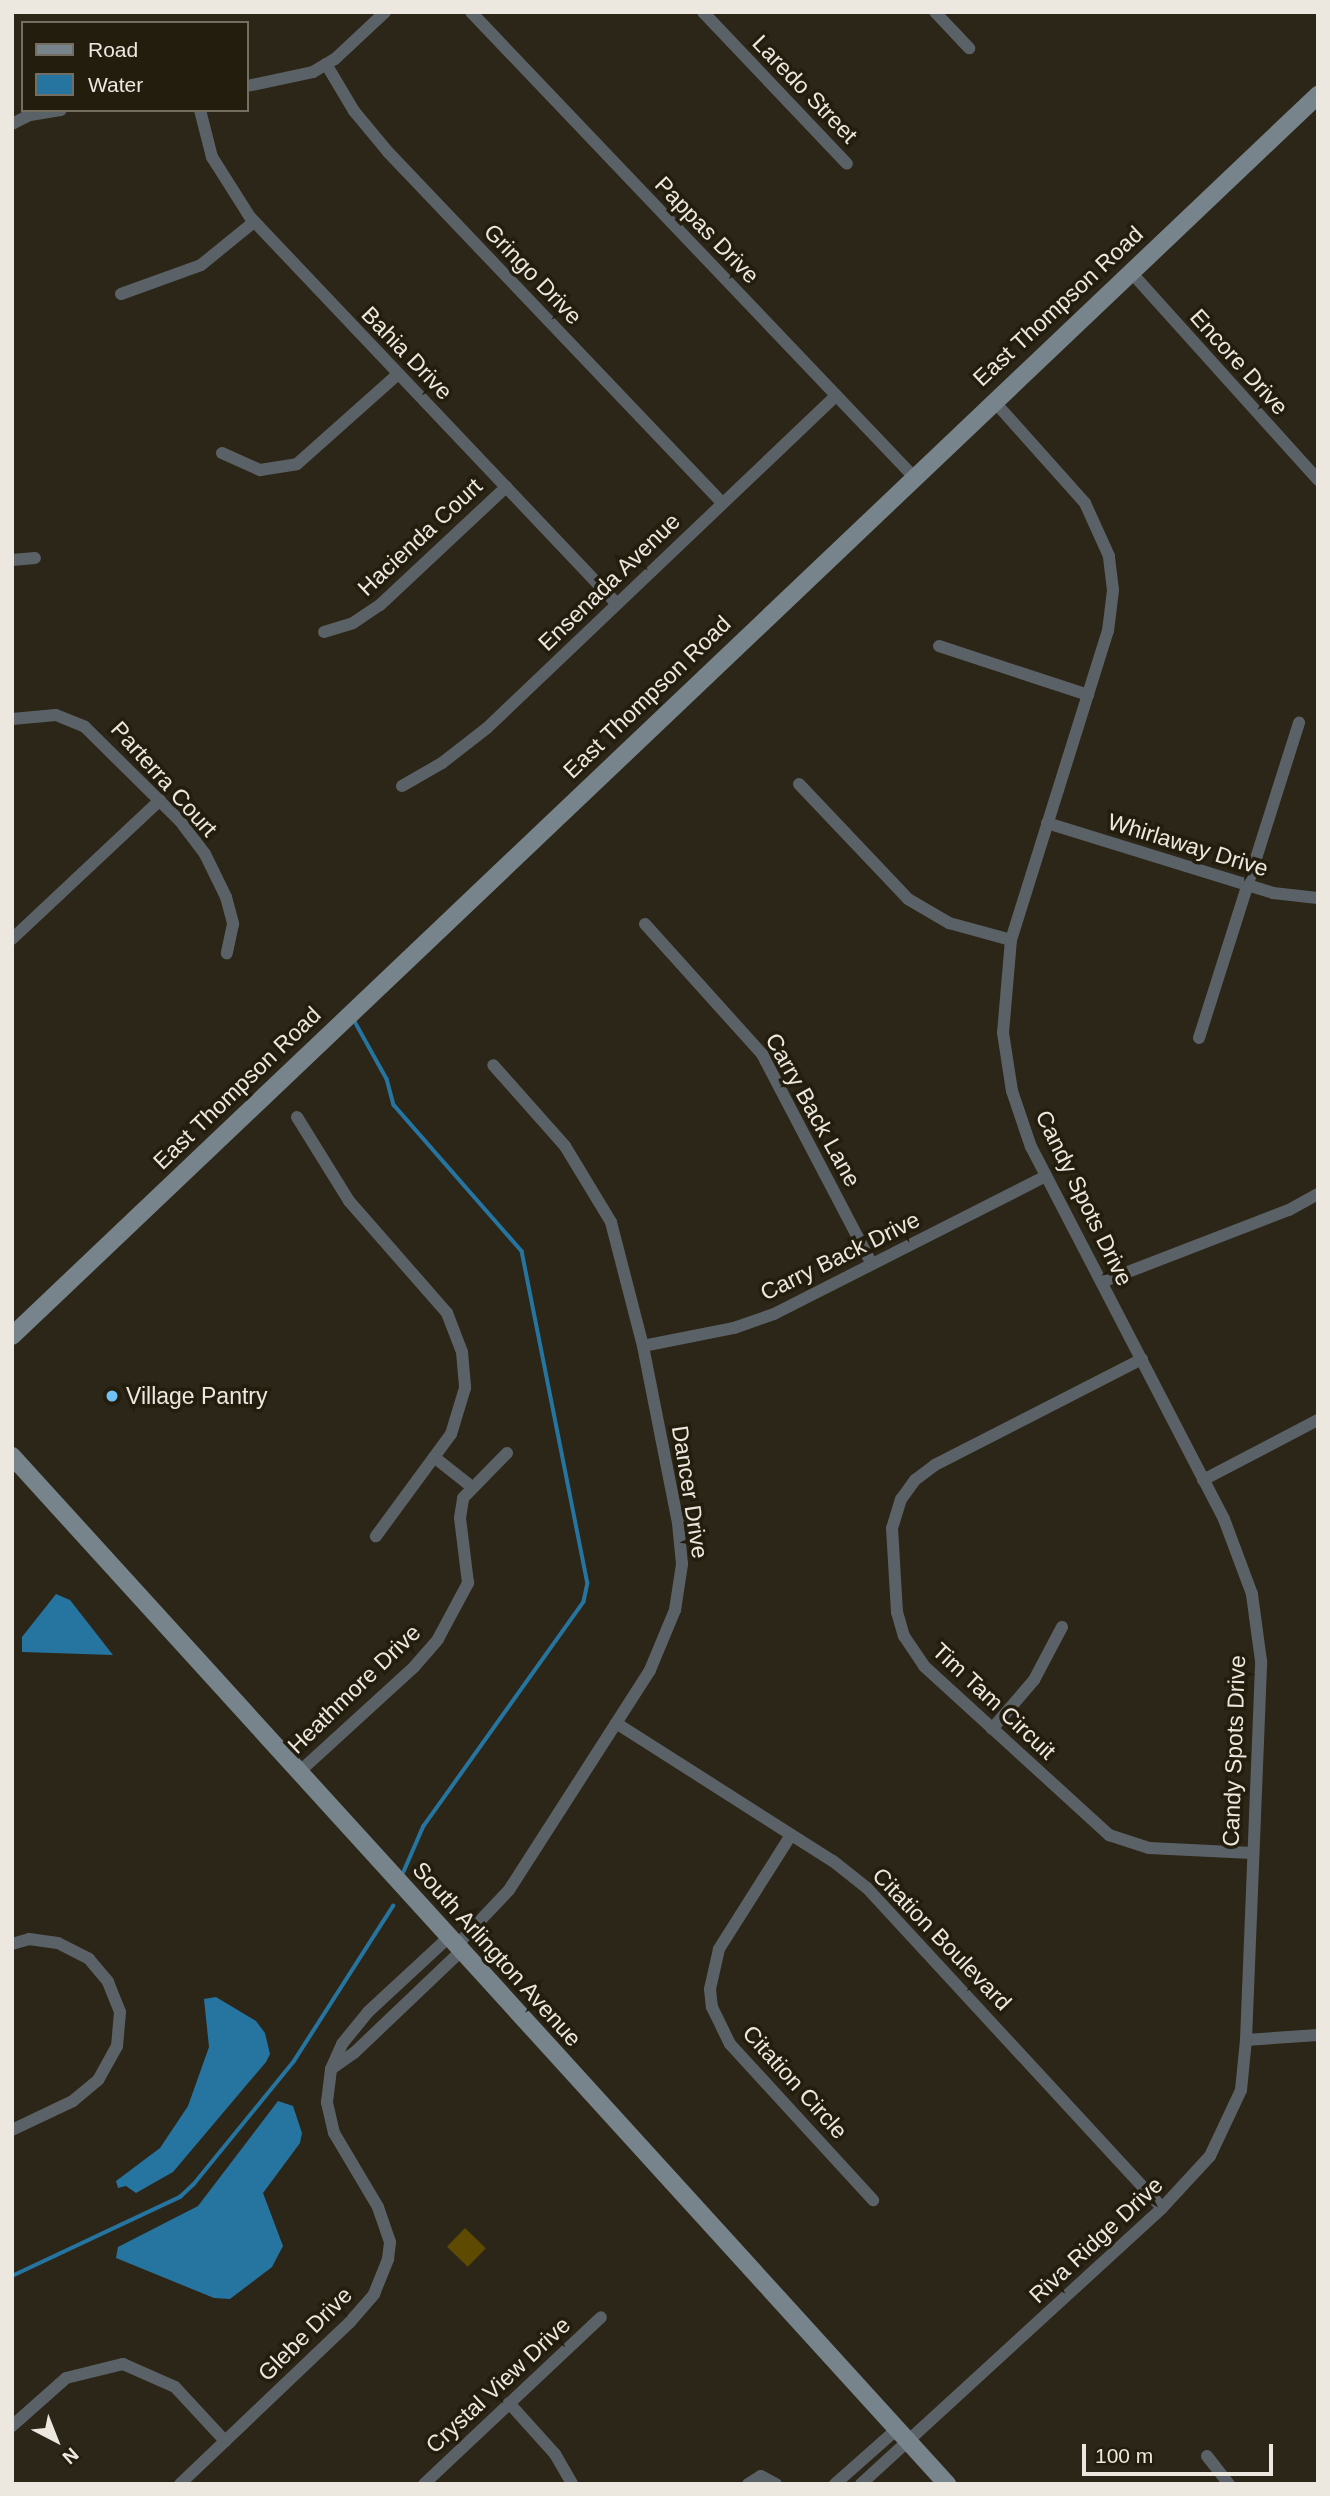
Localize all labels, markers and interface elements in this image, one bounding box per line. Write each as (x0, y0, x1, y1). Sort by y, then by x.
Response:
legend (21, 21, 248, 112)
street label: Laredo Street (747, 29, 863, 149)
text: Road (88, 38, 138, 61)
text: Water (88, 73, 143, 96)
street label: Pappas Drive (649, 171, 765, 289)
street label: Gringo Drive (478, 218, 588, 330)
street label: East Thompson Road (967, 220, 1149, 392)
street label: Bahia Drive (356, 301, 458, 405)
street label: Encore Drive (1184, 303, 1294, 421)
street label: Hacienda Court (352, 472, 488, 602)
street label: Ensenada Avenue (532, 507, 686, 657)
street label: East Thompson Road (557, 610, 737, 784)
street label: Parterra Court (105, 716, 223, 842)
street label: Whirlaway Drive (1105, 808, 1271, 882)
street label: East Thompson Road (147, 1001, 327, 1175)
street label: Carry Back Lane (759, 1028, 867, 1192)
street label: Candy Spots Drive (1030, 1106, 1138, 1290)
street label: Carry Back Drive (756, 1206, 924, 1306)
place label: Village Pantry (126, 1382, 267, 1410)
marker: Village Pantry (104, 1388, 120, 1404)
street label: Dancer Drive (666, 1424, 714, 1560)
street label: Heathmore Drive (282, 1619, 426, 1759)
street label: Tim Tam Circuit (926, 1637, 1062, 1765)
street label: Candy Spots Drive (1217, 1655, 1251, 1847)
street label: South Arlington Avenue (406, 1855, 588, 2053)
street label: Citation Boulevard (867, 1862, 1017, 2016)
street label: Citation Circle (737, 2020, 853, 2144)
street label: Riva Ridge Drive (1023, 2171, 1169, 2309)
street label: Glebe Drive (252, 2281, 358, 2387)
street label: Crystal View Drive (420, 2311, 576, 2459)
north arrow (21, 2405, 91, 2475)
scale bar (1085, 2430, 1276, 2474)
text: N (58, 2444, 83, 2468)
text: 100 m (1095, 2444, 1153, 2467)

